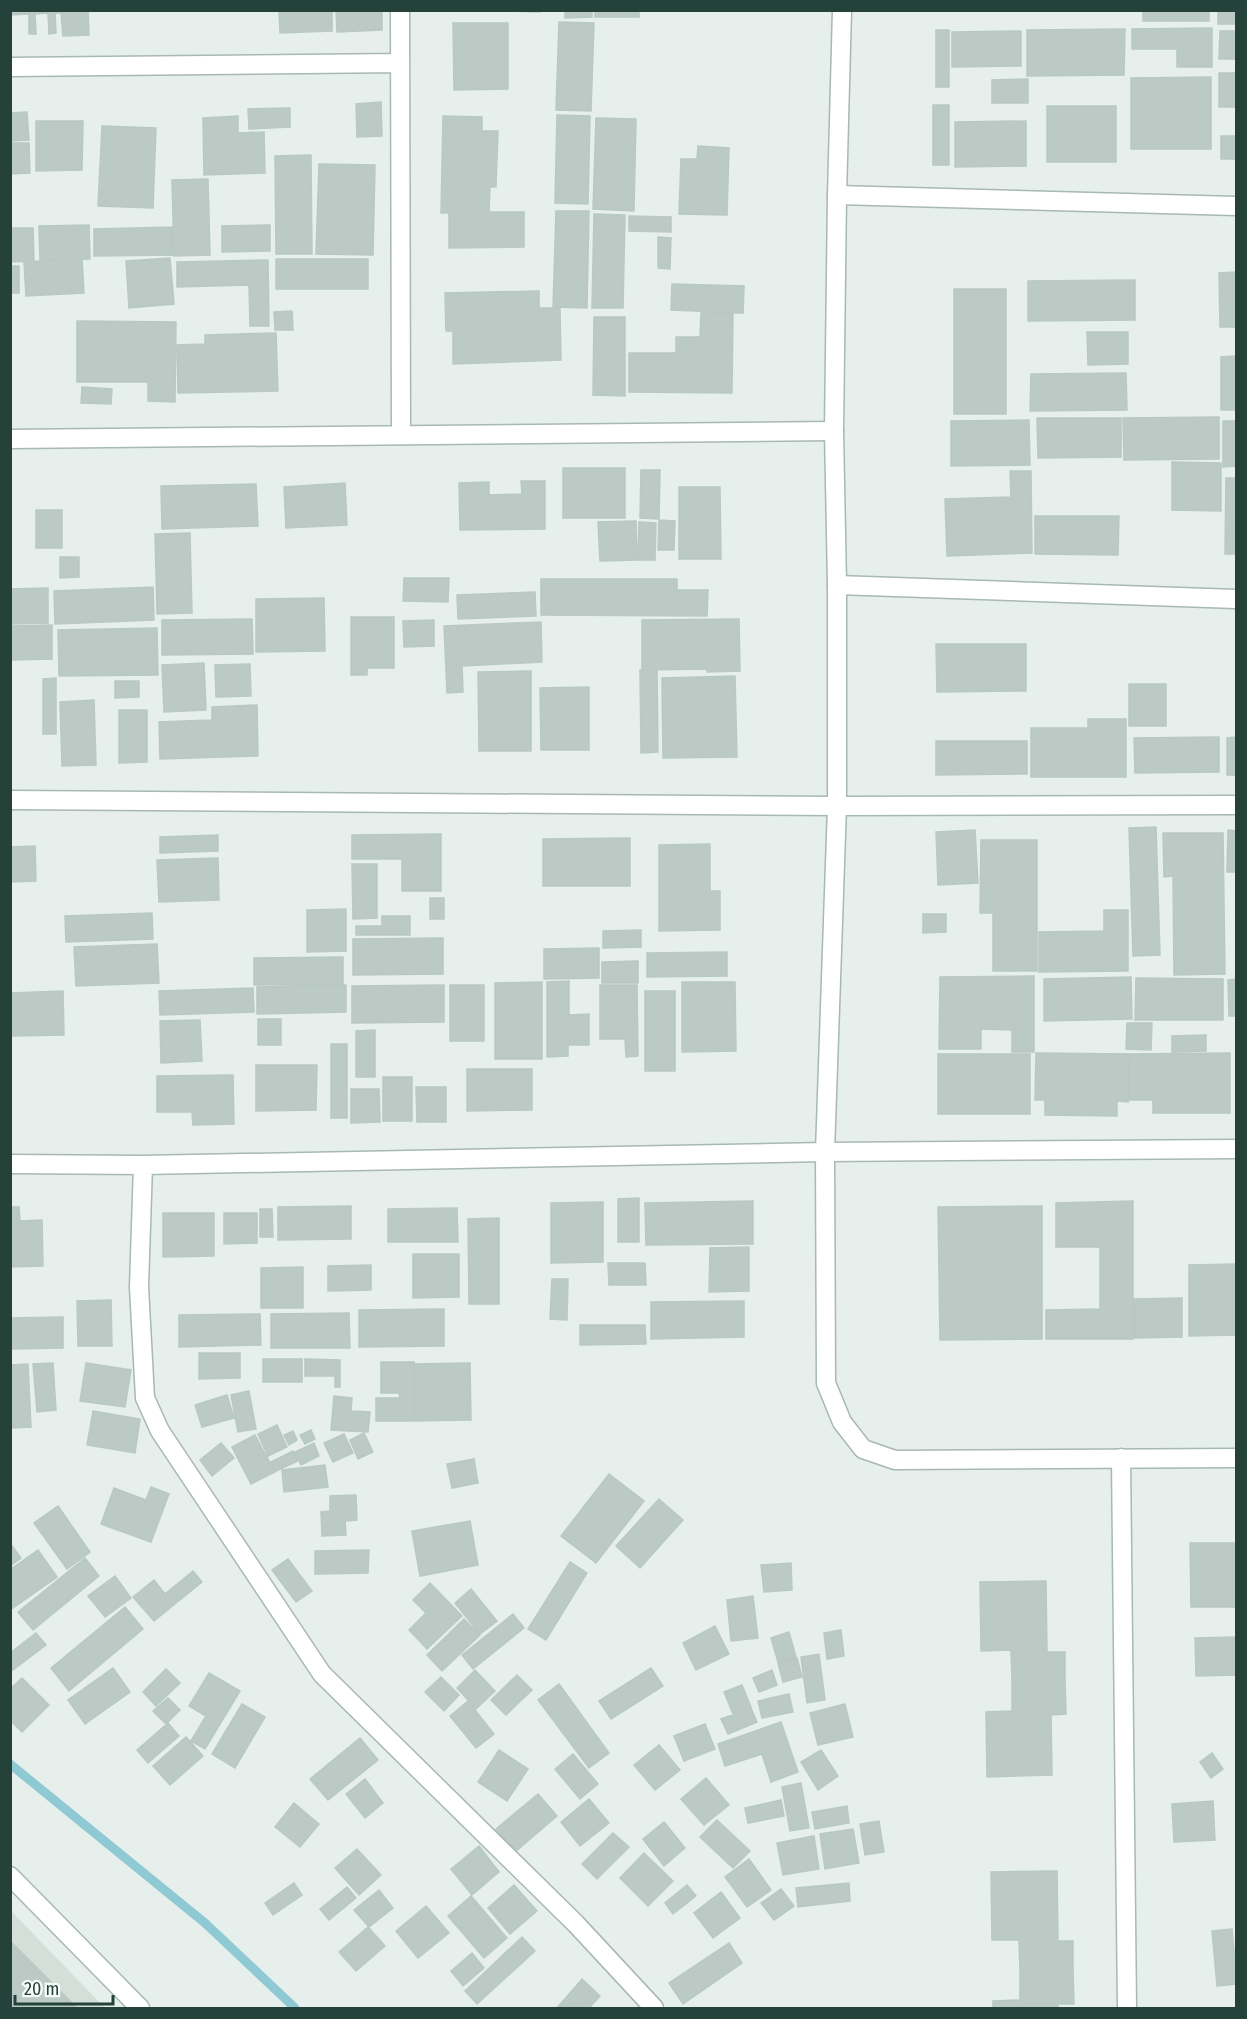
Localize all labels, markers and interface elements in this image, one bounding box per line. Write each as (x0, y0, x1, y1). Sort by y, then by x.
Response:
scale bar (15, 1968, 112, 2006)
text: 20 m (24, 1978, 59, 2000)

